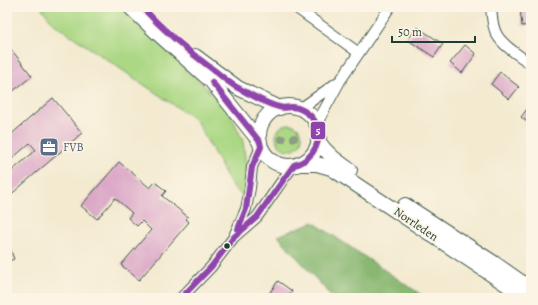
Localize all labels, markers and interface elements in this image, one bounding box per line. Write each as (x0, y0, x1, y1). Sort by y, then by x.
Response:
scale bar (392, 18, 475, 44)
text: 50 m (398, 24, 422, 40)
line badge: 5 (310, 121, 326, 140)
text: 5 (316, 123, 321, 138)
office icon: FVB (38, 136, 60, 158)
place label: FVB (63, 139, 84, 155)
street label: Norrleden (391, 203, 442, 245)
unlabelled marker (222, 241, 232, 251)

